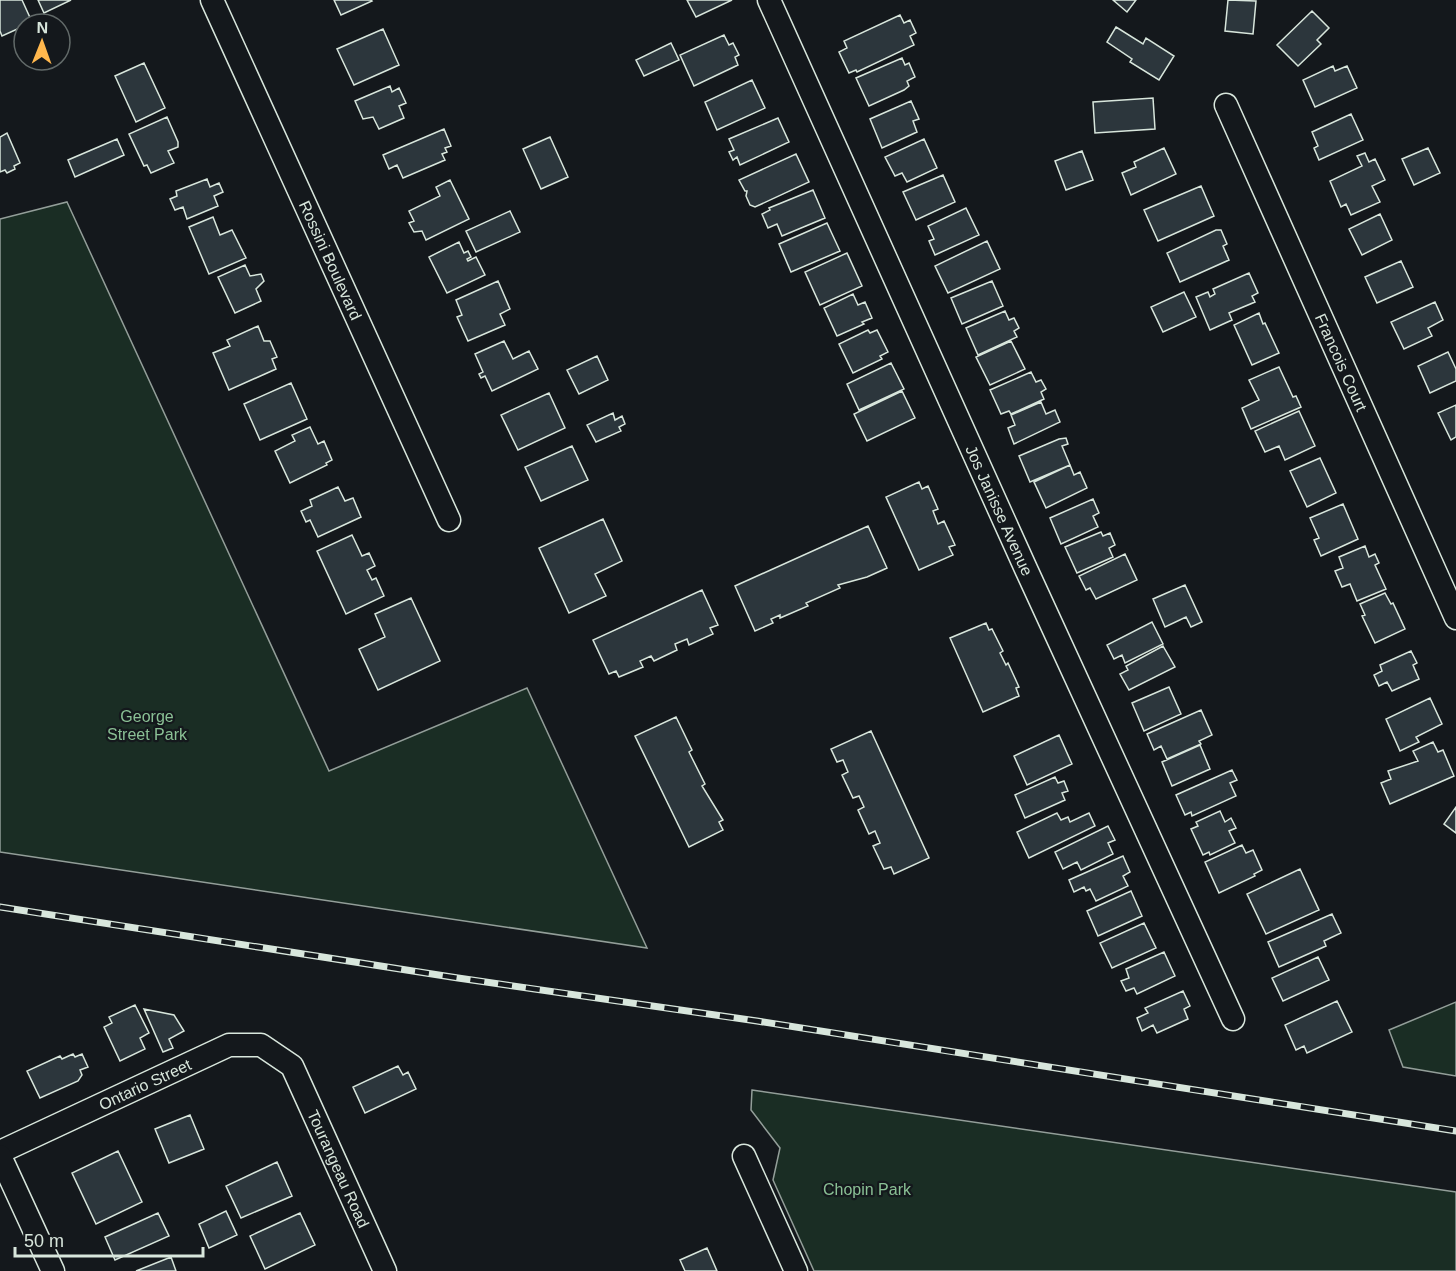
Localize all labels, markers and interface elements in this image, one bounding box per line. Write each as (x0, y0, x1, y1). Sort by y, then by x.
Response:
north arrow (12, 12, 72, 72)
text: N (36, 19, 48, 36)
street label: Rossini Boulevard (296, 198, 365, 322)
street label: Francois Court (1312, 311, 1371, 414)
street label: Jos Janisse Avenue (963, 443, 1036, 578)
park label: George Street Park (107, 708, 188, 743)
street label: Ontario Street (96, 1055, 194, 1113)
street label: Tourangeau Road (305, 1107, 373, 1230)
park label: Chopin Park (823, 1181, 912, 1198)
scale bar (15, 1220, 202, 1258)
text: 50 m (24, 1231, 64, 1251)

